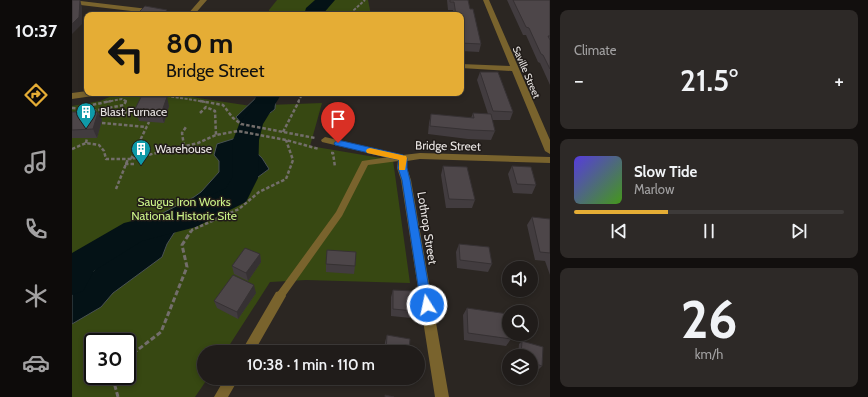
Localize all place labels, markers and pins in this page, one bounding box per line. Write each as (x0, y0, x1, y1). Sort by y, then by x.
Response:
building icon: Blast Furnace (75, 101, 97, 129)
pin (321, 102, 355, 143)
place label: Blast Furnace (100, 104, 167, 119)
building icon: Warehouse (130, 138, 152, 166)
place label: Warehouse (155, 141, 212, 156)

